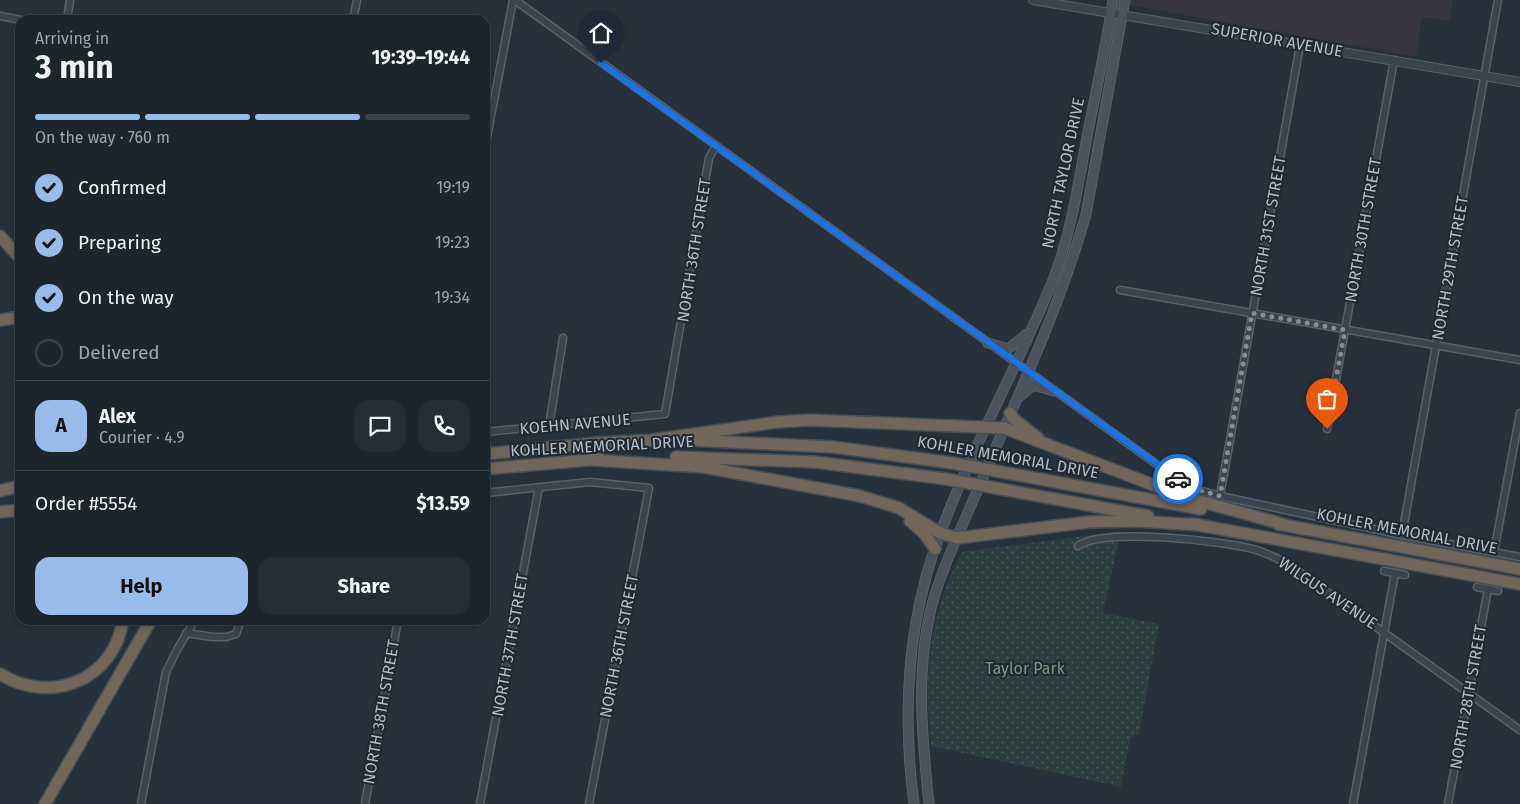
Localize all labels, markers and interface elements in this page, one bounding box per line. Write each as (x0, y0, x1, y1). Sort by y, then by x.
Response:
pin (580, 12, 622, 63)
icon: home (587, 19, 615, 47)
street label: SUPERIOR AVENUE (1210, 19, 1344, 61)
text: Arriving in (35, 29, 109, 48)
text: 19:39–19:44 (371, 46, 470, 69)
text: 3 min (35, 48, 114, 86)
street label: NORTH TAYLOR DRIVE (1038, 96, 1088, 250)
text: On the way · 760 m (35, 128, 170, 147)
street label: NORTH 31ST STREET (1246, 154, 1290, 298)
street label: NORTH 30TH STREET (1341, 156, 1385, 304)
icon: check (35, 174, 63, 202)
text: Confirmed (78, 176, 167, 199)
street label: NORTH 36TH STREET (673, 176, 715, 323)
text: 19:19 (436, 178, 470, 197)
street label: NORTH 29TH STREET (1428, 194, 1472, 341)
icon: check (35, 229, 63, 257)
text: Preparing (78, 231, 161, 254)
text: 19:23 (435, 233, 470, 252)
icon: check (35, 284, 63, 312)
text: On the way (78, 286, 174, 309)
text: 19:34 (434, 288, 470, 307)
text: Delivered (78, 341, 160, 364)
pin (1306, 378, 1348, 429)
icon: bag (1313, 385, 1341, 413)
button: chat (354, 400, 406, 452)
button: phone (418, 400, 470, 452)
text: Alex (99, 405, 136, 428)
street label: KOEHN AVENUE (519, 410, 631, 438)
text: A (55, 414, 67, 437)
text: Courier · 4.9 (99, 428, 185, 447)
street label: KOHLER MEMORIAL DRIVE (510, 432, 694, 460)
street label: KOHLER MEMORIAL DRIVE (916, 432, 1100, 482)
courier (1153, 454, 1203, 504)
icon: car (1164, 465, 1192, 493)
text: Order #5554 (35, 492, 137, 515)
text: $13.59 (416, 492, 470, 515)
street label: KOHLER MEMORIAL DRIVE (1315, 504, 1499, 558)
street label: WILGUS AVENUE (1275, 553, 1381, 633)
button: Help (35, 557, 248, 615)
button: Share (258, 557, 470, 615)
street label: NORTH 37TH STREET (488, 571, 532, 718)
street label: NORTH 36TH STREET (596, 572, 642, 719)
street label: NORTH 28TH STREET (1446, 623, 1490, 771)
street label: NORTH 38TH STREET (359, 638, 403, 786)
park label: Taylor Park (985, 659, 1066, 678)

